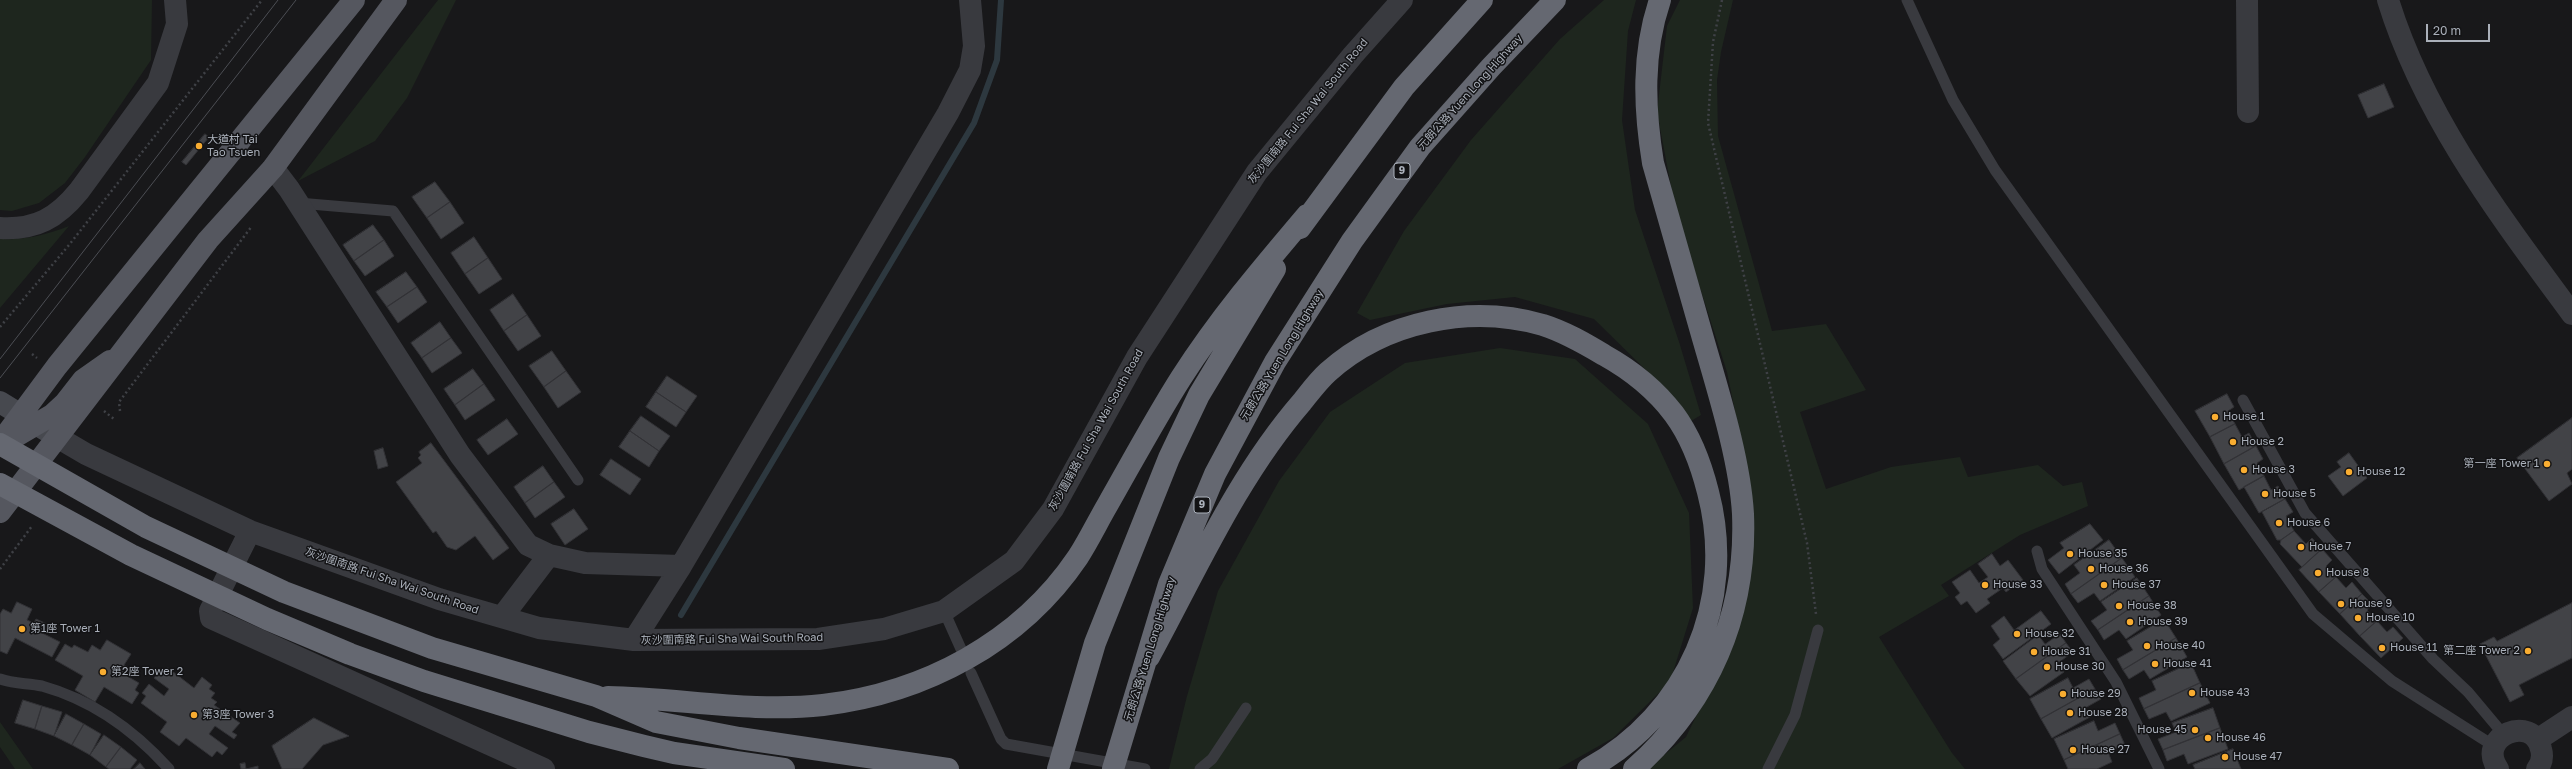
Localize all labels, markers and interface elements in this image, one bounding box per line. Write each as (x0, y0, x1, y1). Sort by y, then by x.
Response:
scale bar (2428, 16, 2492, 42)
text: 20 m (2433, 23, 2461, 38)
street label: 元朗公路 Yuen Long Highway (1415, 32, 1525, 152)
street label: 灰沙圍南路 Fui Sha Wai South Road (1245, 36, 1371, 186)
place label: 大道村 Tai Tao Tsuen (207, 133, 260, 159)
marker: 大道村 Tai Tao Tsuen (194, 141, 204, 151)
road number: 9 (1394, 163, 1410, 179)
street label: 元朗公路 Yuen Long Highway (1238, 287, 1326, 423)
street label: 灰沙圍南路 Fui Sha Wai South Road (1046, 347, 1146, 513)
place label: House 1 (2223, 410, 2265, 424)
marker: House 1 (2210, 412, 2220, 422)
place label: House 2 (2241, 435, 2284, 449)
marker: House 2 (2228, 437, 2238, 447)
place label: 第一座 Tower 1 (2463, 457, 2539, 471)
marker: 第一座 Tower 1 (2542, 459, 2552, 469)
place label: House 3 (2252, 463, 2295, 477)
marker: House 3 (2239, 465, 2249, 475)
place label: House 12 (2357, 465, 2405, 479)
marker: House 12 (2344, 467, 2354, 477)
place label: House 5 (2273, 487, 2316, 501)
marker: House 5 (2260, 489, 2270, 499)
road number: 9 (1194, 497, 1210, 513)
place label: House 6 (2287, 516, 2330, 530)
marker: House 6 (2274, 518, 2284, 528)
place label: House 7 (2309, 540, 2351, 554)
marker: House 7 (2296, 542, 2306, 552)
street label: 灰沙圍南路 Fui Sha Wai South Road (304, 545, 480, 617)
place label: House 35 (2078, 547, 2127, 561)
marker: House 35 (2065, 549, 2075, 559)
place label: House 36 (2099, 562, 2149, 576)
marker: House 36 (2086, 564, 2096, 574)
place label: House 8 (2326, 566, 2369, 580)
marker: House 8 (2313, 568, 2323, 578)
street label: 元朗公路 Yuen Long Highway (1122, 575, 1178, 723)
place label: House 33 (1993, 578, 2042, 592)
place label: House 37 (2112, 578, 2161, 592)
marker: House 33 (1980, 580, 1990, 590)
marker: House 37 (2099, 580, 2109, 590)
place label: House 9 (2349, 597, 2392, 611)
place label: House 38 (2127, 599, 2177, 613)
marker: House 9 (2336, 599, 2346, 609)
marker: House 38 (2114, 601, 2124, 611)
place label: House 10 (2366, 611, 2415, 625)
marker: House 10 (2353, 613, 2363, 623)
place label: House 39 (2138, 615, 2188, 629)
marker: House 39 (2125, 617, 2135, 627)
place label: 第1座 Tower 1 (30, 622, 100, 636)
marker: 第1座 Tower 1 (17, 624, 27, 634)
place label: House 32 (2025, 627, 2074, 641)
marker: House 32 (2012, 629, 2022, 639)
street label: 灰沙圍南路 Fui Sha Wai South Road (641, 631, 823, 647)
place label: House 40 (2155, 639, 2205, 653)
marker: House 40 (2142, 641, 2152, 651)
place label: House 11 (2390, 641, 2437, 655)
marker: House 11 (2377, 643, 2387, 653)
place label: 第二座 Tower 2 (2443, 644, 2520, 658)
place label: House 31 (2042, 645, 2090, 659)
marker: 第二座 Tower 2 (2523, 646, 2533, 656)
marker: House 31 (2029, 647, 2039, 657)
place label: House 41 (2163, 657, 2212, 671)
marker: House 41 (2150, 659, 2160, 669)
place label: House 30 (2055, 660, 2105, 674)
marker: House 30 (2042, 662, 2052, 672)
place label: 第2座 Tower 2 (111, 665, 183, 679)
marker: 第2座 Tower 2 (98, 667, 108, 677)
place label: House 43 (2200, 686, 2250, 700)
place label: House 29 (2071, 687, 2121, 701)
marker: House 43 (2187, 688, 2197, 698)
marker: House 29 (2058, 689, 2068, 699)
place label: House 28 (2078, 706, 2128, 720)
place label: 第3座 Tower 3 (202, 708, 274, 722)
marker: House 28 (2065, 708, 2075, 718)
marker: 第3座 Tower 3 (189, 710, 199, 720)
place label: House 45 (2137, 723, 2187, 737)
marker: House 45 (2190, 725, 2200, 735)
place label: House 46 (2216, 731, 2266, 745)
marker: House 46 (2203, 733, 2213, 743)
place label: House 27 (2081, 743, 2130, 757)
marker: House 27 (2068, 745, 2078, 755)
place label: House 47 (2233, 750, 2282, 764)
marker: House 47 (2220, 752, 2230, 762)

